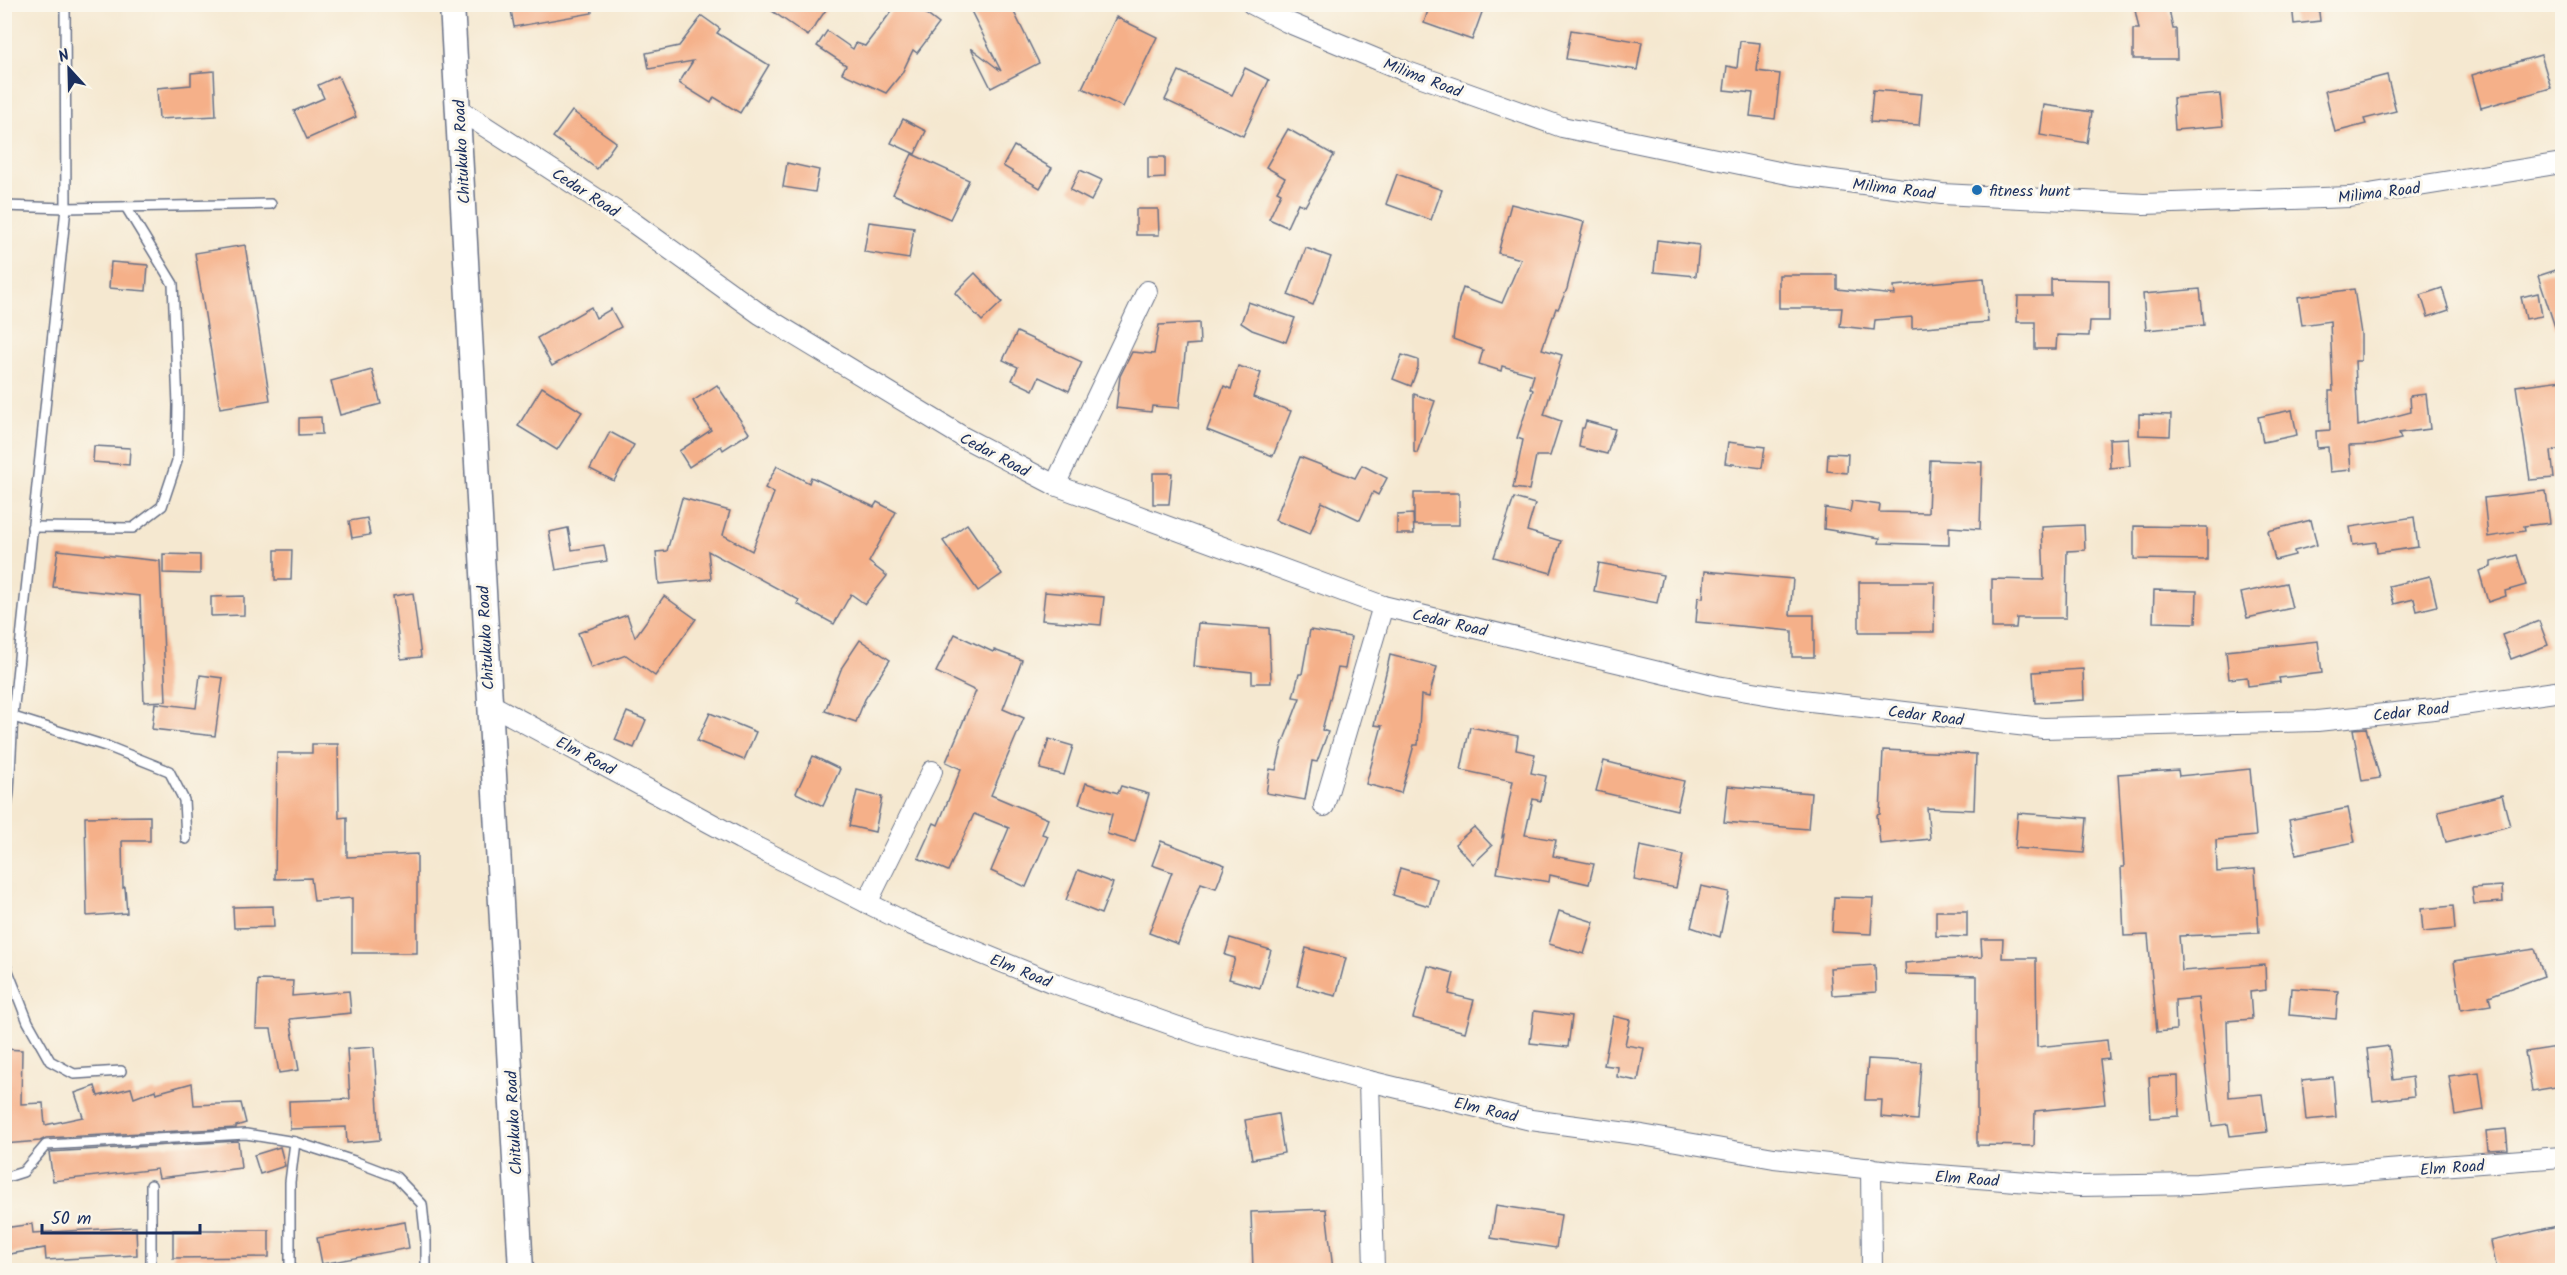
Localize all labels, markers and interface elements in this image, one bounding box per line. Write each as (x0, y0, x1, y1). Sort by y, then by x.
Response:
north arrow (39, 39, 99, 99)
text: N (55, 43, 73, 70)
street label: Milima Road (1379, 52, 1467, 105)
street label: Chitukuko Road (447, 98, 478, 205)
street label: Cedar Road (546, 162, 625, 225)
street label: Milima Road (1851, 172, 1937, 207)
street label: Milima Road (2337, 176, 2423, 211)
place label: fitness hunt (1989, 179, 2071, 204)
marker: fitness hunt (1970, 183, 1984, 197)
street label: Cedar Road (955, 426, 1035, 485)
street label: Chitukuko Road (471, 584, 502, 691)
street label: Cedar Road (1410, 603, 1491, 644)
street label: Cedar Road (2372, 696, 2451, 729)
street label: Cedar Road (1887, 699, 1966, 734)
street label: Elm Road (551, 730, 621, 783)
street label: Elm Road (986, 948, 1056, 995)
street label: Chitukuko Road (499, 1069, 530, 1176)
street label: Elm Road (1451, 1091, 1521, 1130)
street label: Elm Road (2419, 1154, 2486, 1183)
street label: Elm Road (1934, 1165, 2001, 1194)
scale bar (42, 1197, 200, 1235)
text: 50 m (51, 1205, 91, 1234)

